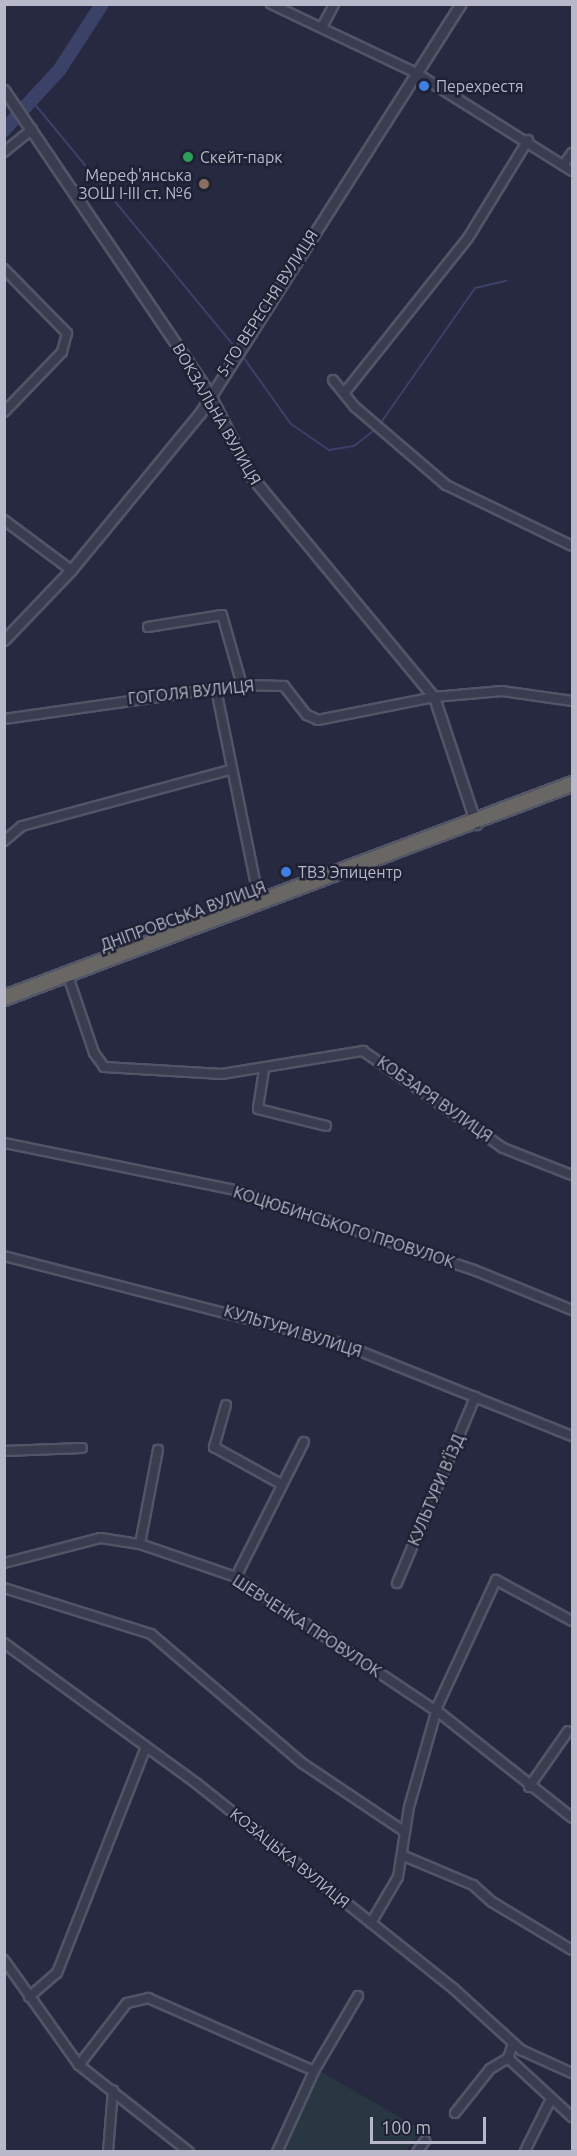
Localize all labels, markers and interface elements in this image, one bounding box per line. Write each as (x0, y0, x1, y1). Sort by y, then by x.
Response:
place label: Перехрестя (436, 76, 524, 96)
marker: Перехрестя (417, 79, 431, 93)
place label: Скейт-парк (200, 147, 283, 167)
marker: Скейт-парк (181, 150, 195, 164)
place label: Мереф'янська ЗОШ І-ІІІ ст. №6 (78, 165, 192, 203)
marker: Мереф'янська ЗОШ І-ІІІ ст. №6 (197, 177, 211, 191)
street label: 5-ГО ВЕРЕСНЯ ВУЛИЦЯ (212, 226, 322, 380)
street label: ВОКЗАЛЬНА ВУЛИЦЯ (169, 340, 265, 488)
street label: ГОГОЛЯ ВУЛИЦЯ (127, 676, 255, 708)
place label: ТВЗ Эпицентр (298, 862, 402, 882)
marker: ТВЗ Эпицентр (279, 865, 293, 879)
street label: ДНІПРОВСЬКА ВУЛИЦЯ (97, 877, 269, 955)
street label: КОБЗАРЯ ВУЛИЦЯ (374, 1052, 496, 1146)
street label: КОЦЮБИНСЬКОГО ПРОВУЛОК (231, 1182, 457, 1272)
street label: КУЛЬТУРИ ВУЛИЦЯ (222, 1301, 364, 1361)
street label: КУЛЬТУРИ В’ЇЗД (404, 1431, 468, 1549)
street label: ШЕВЧЕНКА ПРОВУЛОК (229, 1571, 385, 1681)
street label: КОЗАЦЬКА ВУЛИЦЯ (226, 1804, 354, 1912)
scale bar (373, 2105, 488, 2143)
text: 100 m (381, 2117, 431, 2137)

